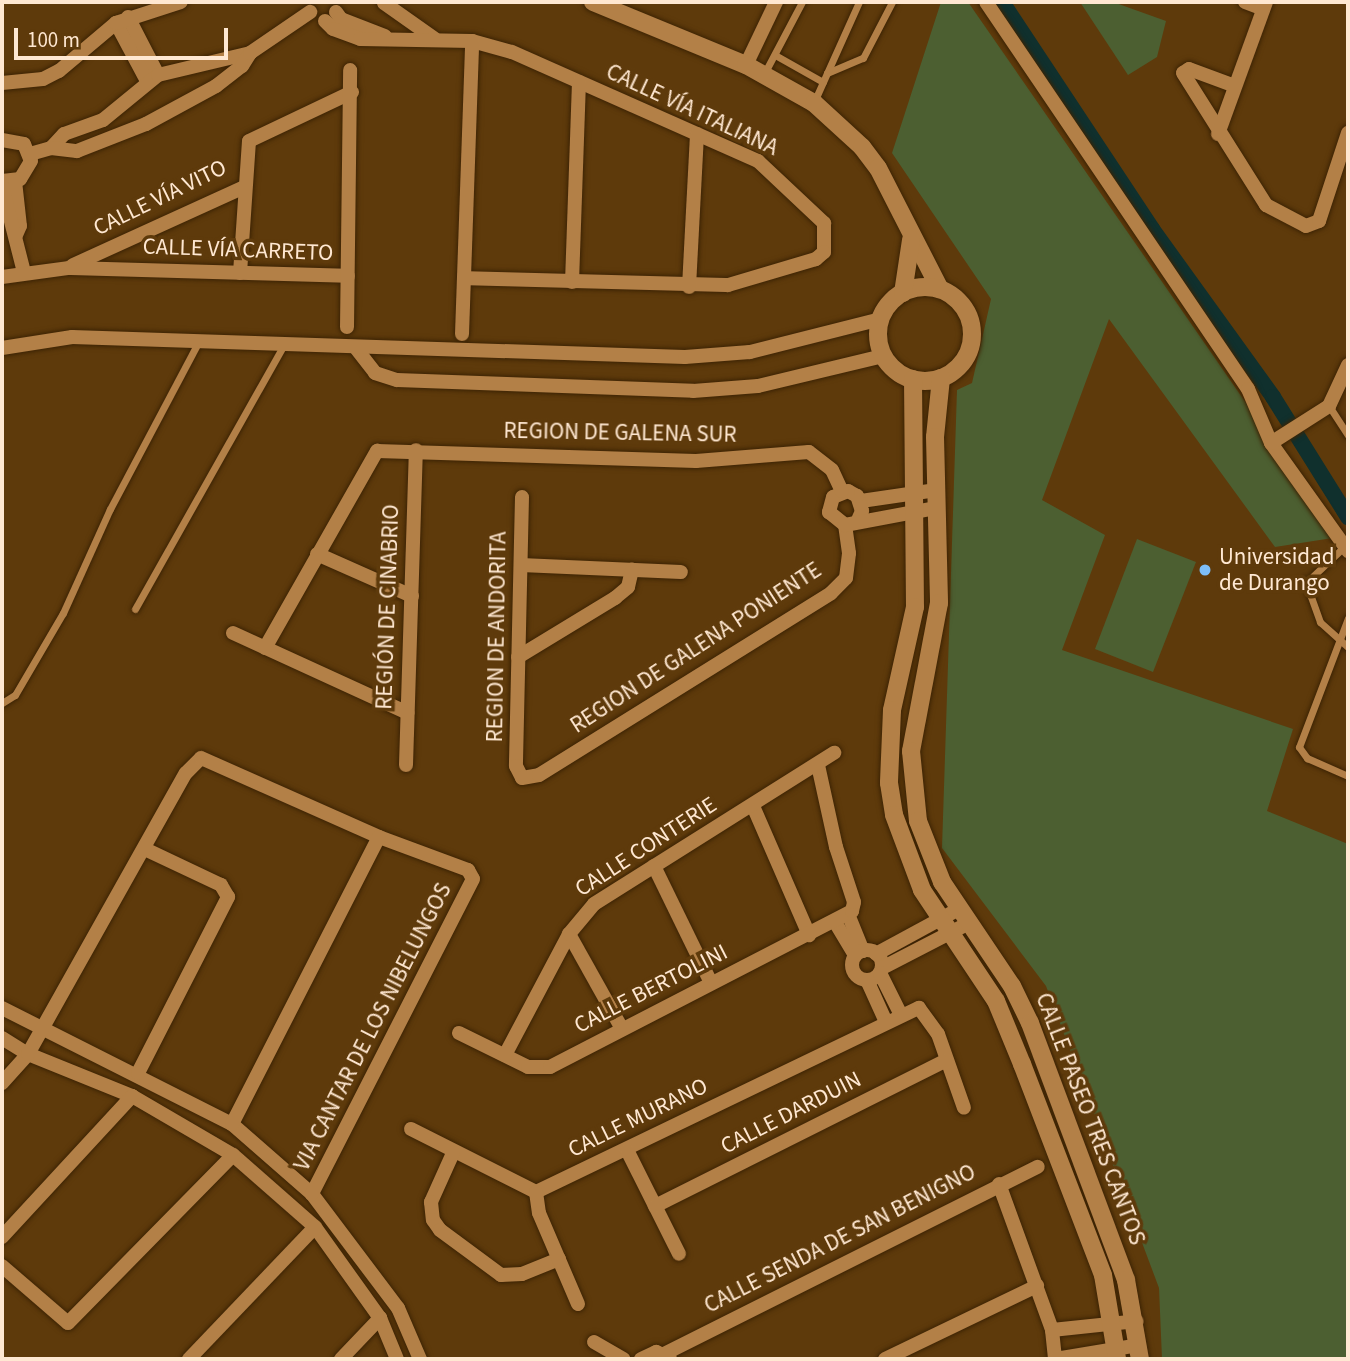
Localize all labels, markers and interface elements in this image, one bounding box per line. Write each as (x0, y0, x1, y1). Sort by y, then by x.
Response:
scale bar (18, 14, 231, 58)
text: 100 m (27, 25, 80, 55)
street label: CALLE VÍA ITALIANA (602, 58, 782, 162)
street label: CALLE VÍA VITO (89, 154, 231, 242)
street label: CALLE VÍA CARRETO (142, 233, 334, 267)
street label: REGION DE GALENA SUR (503, 417, 737, 449)
street label: REGIÓN DE CINABRIO (371, 504, 405, 710)
street label: REGION DE ANDORITA (481, 531, 513, 743)
place label: Universidad de Durango (1219, 543, 1334, 597)
street label: REGION DE GALENA PONIENTE (565, 556, 827, 740)
marker: Universidad de Durango (1197, 562, 1213, 578)
street label: CALLE CONTERIE (570, 791, 722, 903)
street label: VIA CANTAR DE LOS NIBELUNGOS (288, 879, 458, 1175)
street label: CALLE BERTOLINI (570, 938, 732, 1040)
street label: CALLE PASEO TRES CANTOS (1029, 989, 1151, 1249)
street label: CALLE DARDUIN (716, 1066, 866, 1160)
street label: CALLE MURANO (564, 1072, 712, 1164)
street label: CALLE SENDA DE SAN BENIGNO (700, 1158, 980, 1320)

